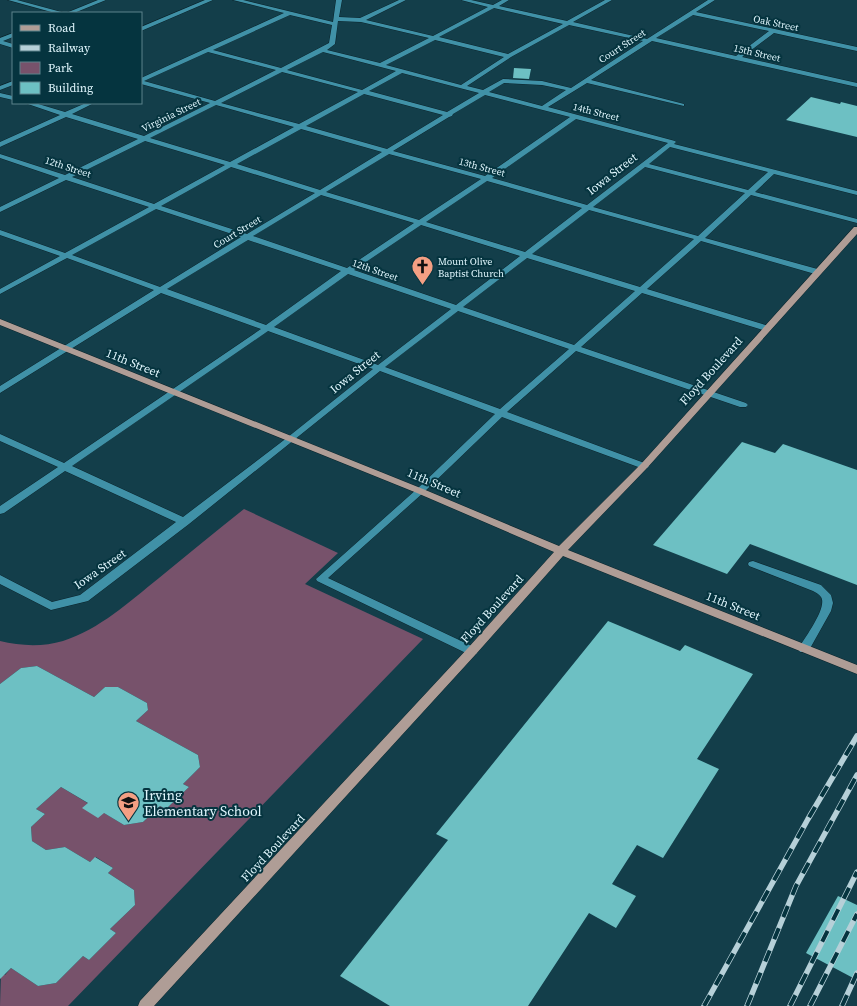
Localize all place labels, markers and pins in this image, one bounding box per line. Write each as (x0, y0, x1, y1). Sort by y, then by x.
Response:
church icon: Mount Olive Baptist Church (409, 254, 435, 287)
place label: Mount Olive Baptist Church (438, 255, 504, 280)
place label: Irving Elementary School (144, 785, 262, 821)
school or university icon: Irving Elementary School (116, 790, 142, 823)

